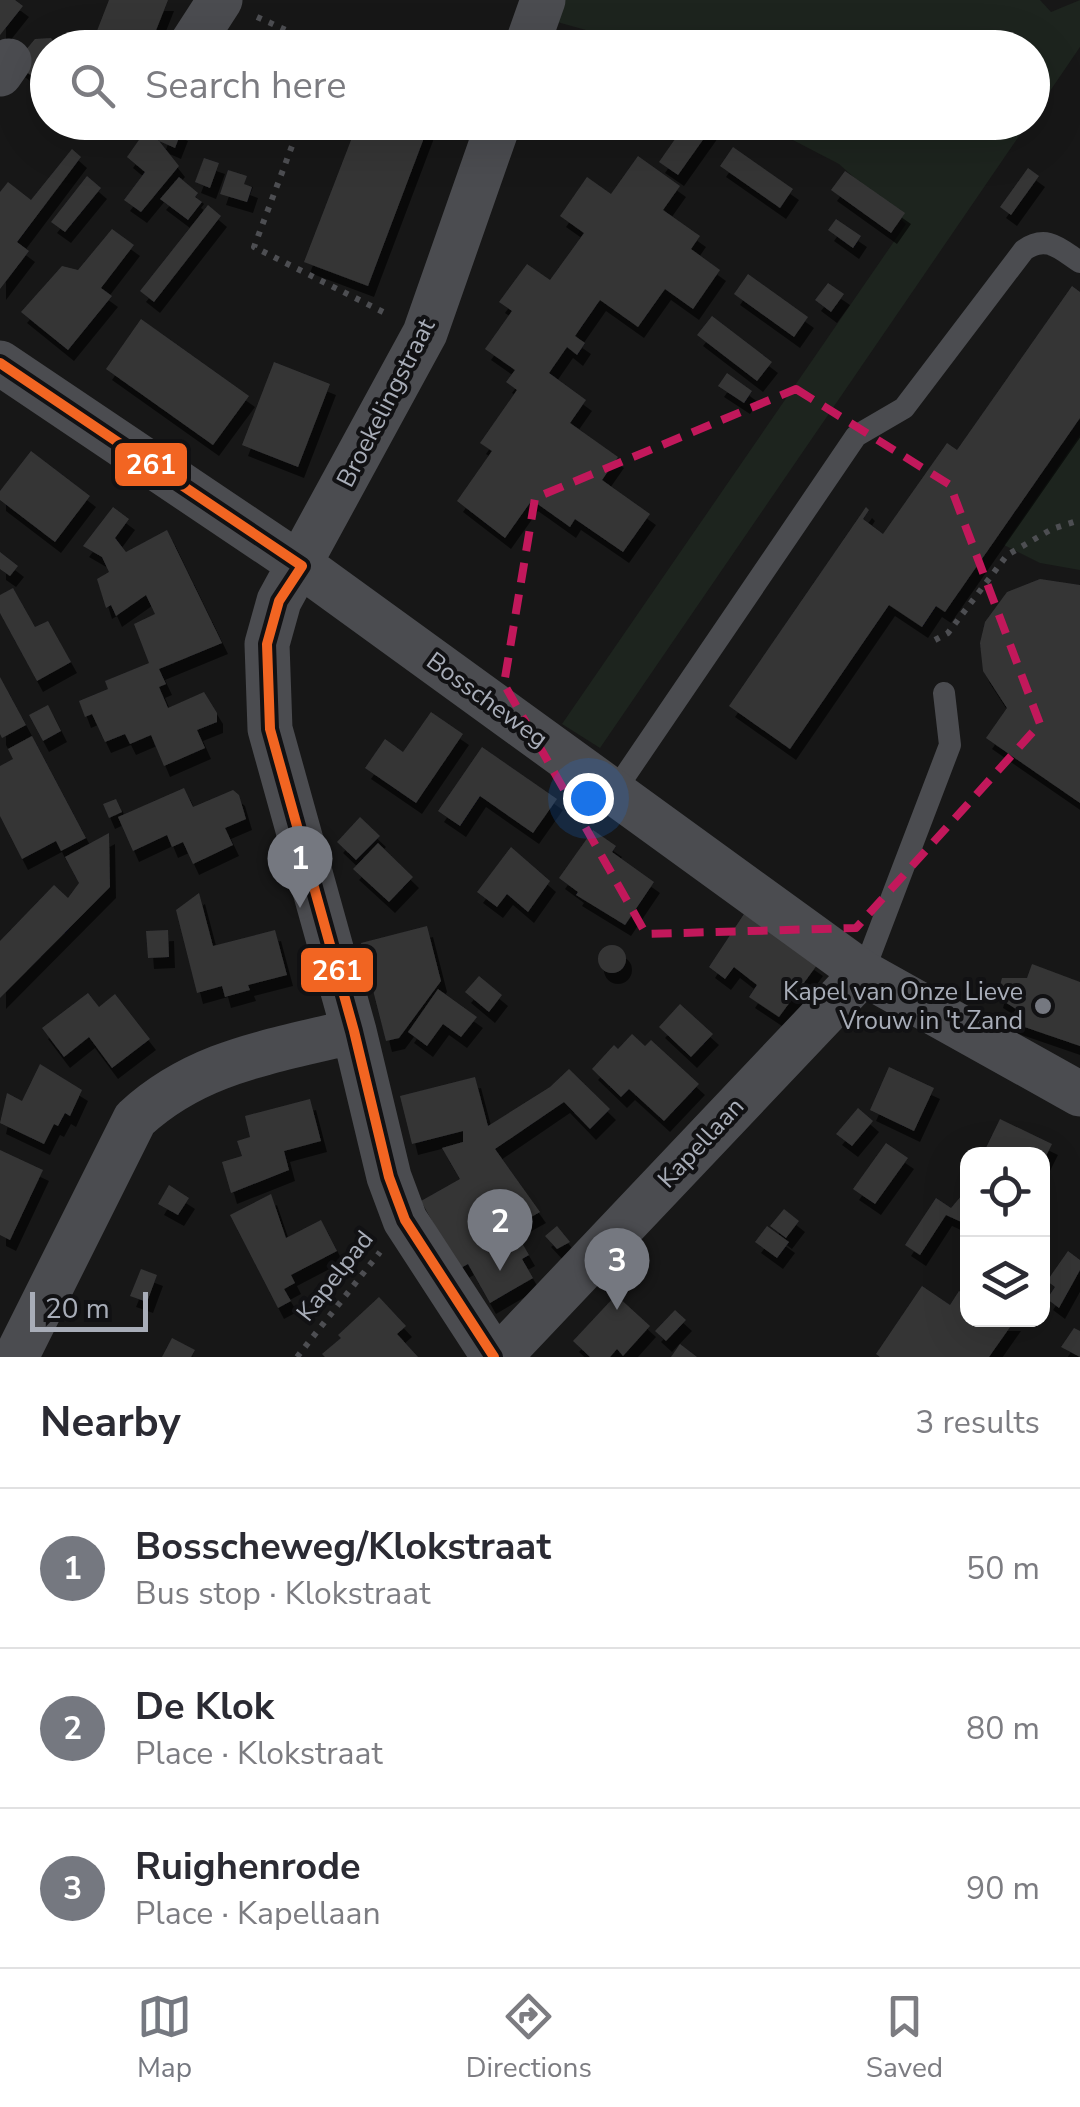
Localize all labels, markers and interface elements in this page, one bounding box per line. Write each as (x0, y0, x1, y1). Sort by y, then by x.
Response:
search box (30, 30, 1050, 140)
icon: search (65, 58, 120, 113)
text: Search here (145, 60, 346, 111)
street label: Broekelingstraat (329, 313, 443, 493)
line badge: 261 (113, 441, 189, 488)
text: 261 (126, 446, 176, 484)
street label: Bosscheweg (419, 644, 555, 756)
your location (563, 773, 614, 824)
pin: 1 (268, 826, 332, 908)
line badge: 261 (299, 946, 375, 994)
text: 261 (312, 952, 362, 990)
place label: Kapel van Onze Lieve Vrouw in 't Zand (783, 975, 1023, 1038)
marker: Kapel van Onze Lieve Vrouw in 't Zand (1032, 995, 1054, 1017)
street label: Kapellaan (650, 1090, 752, 1196)
map controls (960, 1147, 1050, 1327)
button: locate (960, 1147, 1050, 1237)
pin: 2 (468, 1188, 532, 1271)
street label: Kapelpad (289, 1224, 381, 1328)
pin: 3 (584, 1228, 650, 1310)
button: layers (960, 1237, 1050, 1327)
scale bar (30, 1287, 148, 1332)
text: 20 m (45, 1290, 110, 1328)
text: Nearby (40, 1394, 181, 1451)
text: 3 results (915, 1401, 1040, 1444)
text: Bosscheweg/Klokstraat (135, 1521, 551, 1572)
text: 1 (63, 1547, 82, 1590)
text: 50 m (966, 1547, 1040, 1590)
text: Bus stop · Klokstraat (135, 1572, 430, 1615)
text: De Klok (135, 1681, 274, 1732)
text: 2 (63, 1707, 82, 1750)
text: 80 m (966, 1707, 1040, 1750)
text: Place · Klokstraat (135, 1732, 383, 1775)
text: Ruighenrode (135, 1841, 361, 1892)
text: 3 (63, 1867, 82, 1910)
text: 90 m (966, 1867, 1040, 1910)
text: Place · Kapellaan (135, 1892, 381, 1935)
tab: Map (137, 1989, 192, 2087)
tab: Directions (466, 1989, 592, 2087)
tab: Saved (866, 1989, 943, 2087)

